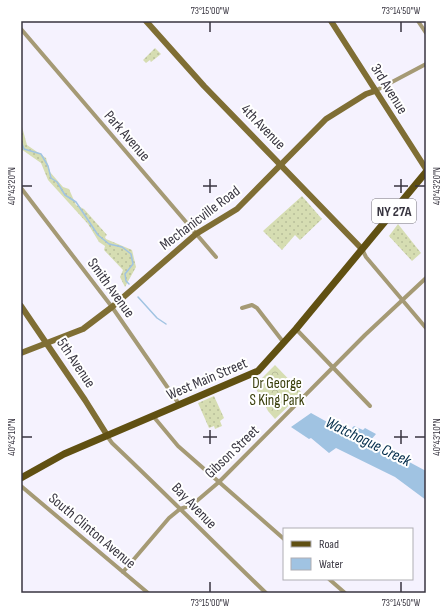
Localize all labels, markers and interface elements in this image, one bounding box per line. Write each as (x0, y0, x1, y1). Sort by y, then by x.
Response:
text: 73°15'00"W (191, 5, 230, 17)
text: 73°14'50"W (382, 5, 421, 17)
street label: 3rd Avenue (366, 60, 412, 118)
street label: 4th Avenue (237, 100, 289, 154)
street label: Park Avenue (100, 107, 154, 165)
text: 40°43'20"N (6, 167, 18, 205)
text: 40°43'20"N (431, 167, 443, 205)
street label: Mechanicville Road (156, 182, 244, 254)
road number: NY 27A (372, 199, 416, 223)
street label: Smith Avenue (83, 255, 139, 321)
street label: 5th Avenue (52, 334, 100, 392)
street label: West Main Street (164, 353, 251, 405)
park label: Dr George S King Park (249, 374, 305, 410)
water label: Watchogue Creek (322, 413, 415, 471)
text: 40°43'10"N (6, 418, 18, 456)
text: 40°43'10"N (431, 418, 443, 456)
street label: Gibson Street (201, 421, 264, 483)
street label: Bay Avenue (167, 479, 221, 533)
street label: South Clinton Avenue (44, 489, 140, 573)
legend (283, 528, 413, 580)
text: Road (319, 537, 339, 552)
text: Water (319, 557, 343, 572)
text: 73°15'00"W (191, 597, 230, 609)
text: 73°14'50"W (382, 597, 421, 609)

